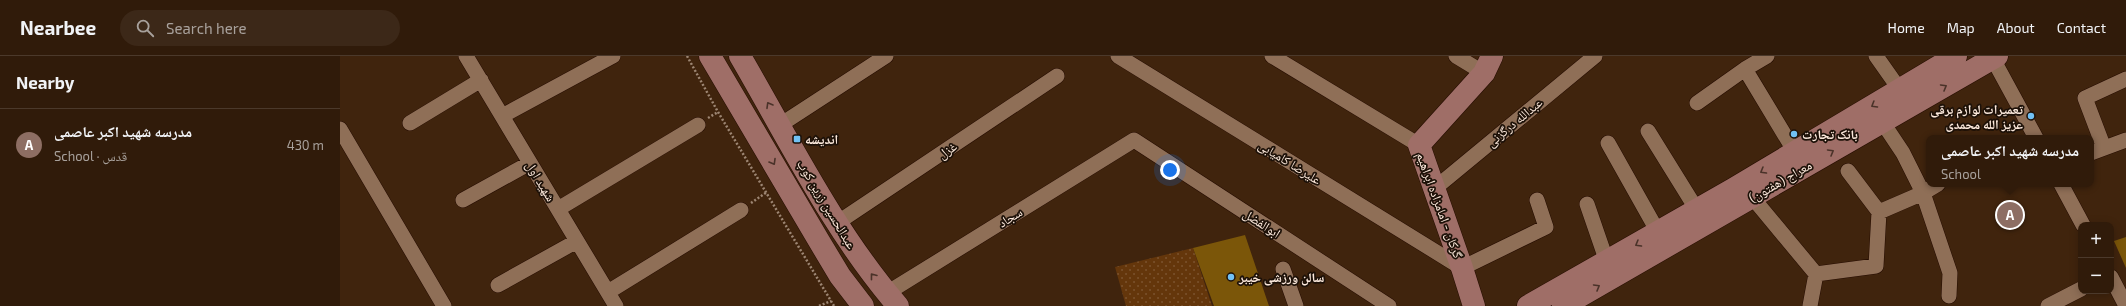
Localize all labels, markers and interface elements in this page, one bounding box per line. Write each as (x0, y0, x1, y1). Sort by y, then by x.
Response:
search box (120, 10, 400, 46)
text: Nearbee (20, 16, 96, 39)
icon: search (134, 17, 156, 39)
text: Search here (166, 19, 247, 37)
text: Home (1888, 19, 1925, 36)
text: Map (1947, 19, 1975, 36)
text: About (1997, 19, 2035, 36)
text: Contact (2057, 19, 2106, 36)
text: Nearby (16, 72, 74, 92)
one-way arrow (1940, 85, 1947, 92)
street label: عبدالله درگزنی (1483, 94, 1546, 151)
one-way arrow (1871, 101, 1878, 108)
place label: تعمیرات لوازم برقی عزیز الله محمدی (1930, 101, 2024, 132)
one-way arrow (766, 102, 773, 109)
marker: تعمیرات لوازم برقی عزیز الله محمدی (2026, 111, 2036, 121)
text: مدرسه شهید اکبر عاصمی (54, 122, 192, 140)
place label: بانک تجارت (1802, 126, 1858, 142)
marker: بانک تجارت (1789, 129, 1799, 139)
place label: اندیشه (805, 131, 838, 147)
marker: اندیشه (792, 134, 802, 144)
popup (1926, 135, 2094, 187)
street label: علیرضا کامیابی (1255, 136, 1325, 189)
text: A (25, 137, 33, 153)
text: 430 m (287, 137, 324, 153)
street label: غزل (934, 138, 960, 163)
text: مدرسه شهید اکبر عاصمی (1941, 141, 2079, 159)
text: School · قدس (54, 148, 127, 164)
street label: گرکان - امامزاده ابراهیم (1412, 150, 1467, 261)
one-way arrow (1827, 150, 1834, 157)
street label: عبدالحسین زرین کوب (793, 156, 860, 252)
street label: معراج (هفتون) (1746, 156, 1815, 207)
street label: شهید اول (522, 158, 559, 205)
one-way arrow (768, 158, 775, 165)
your location (1160, 160, 1180, 180)
text: School (1941, 166, 1981, 182)
one-way arrow (1760, 167, 1767, 174)
pin: A (1997, 200, 2023, 230)
street label: سجاد (995, 203, 1025, 231)
street label: ابوالفضل (1240, 205, 1284, 242)
map controls (2078, 222, 2114, 294)
button: + (2078, 222, 2114, 258)
one-way arrow (1635, 239, 1642, 246)
button: − (2078, 258, 2114, 294)
place label: سالن ورزشی خیبر (1238, 269, 1324, 286)
marker: سالن ورزشی خیبر (1226, 272, 1236, 282)
one-way arrow (870, 273, 877, 280)
one-way arrow (1593, 284, 1600, 291)

